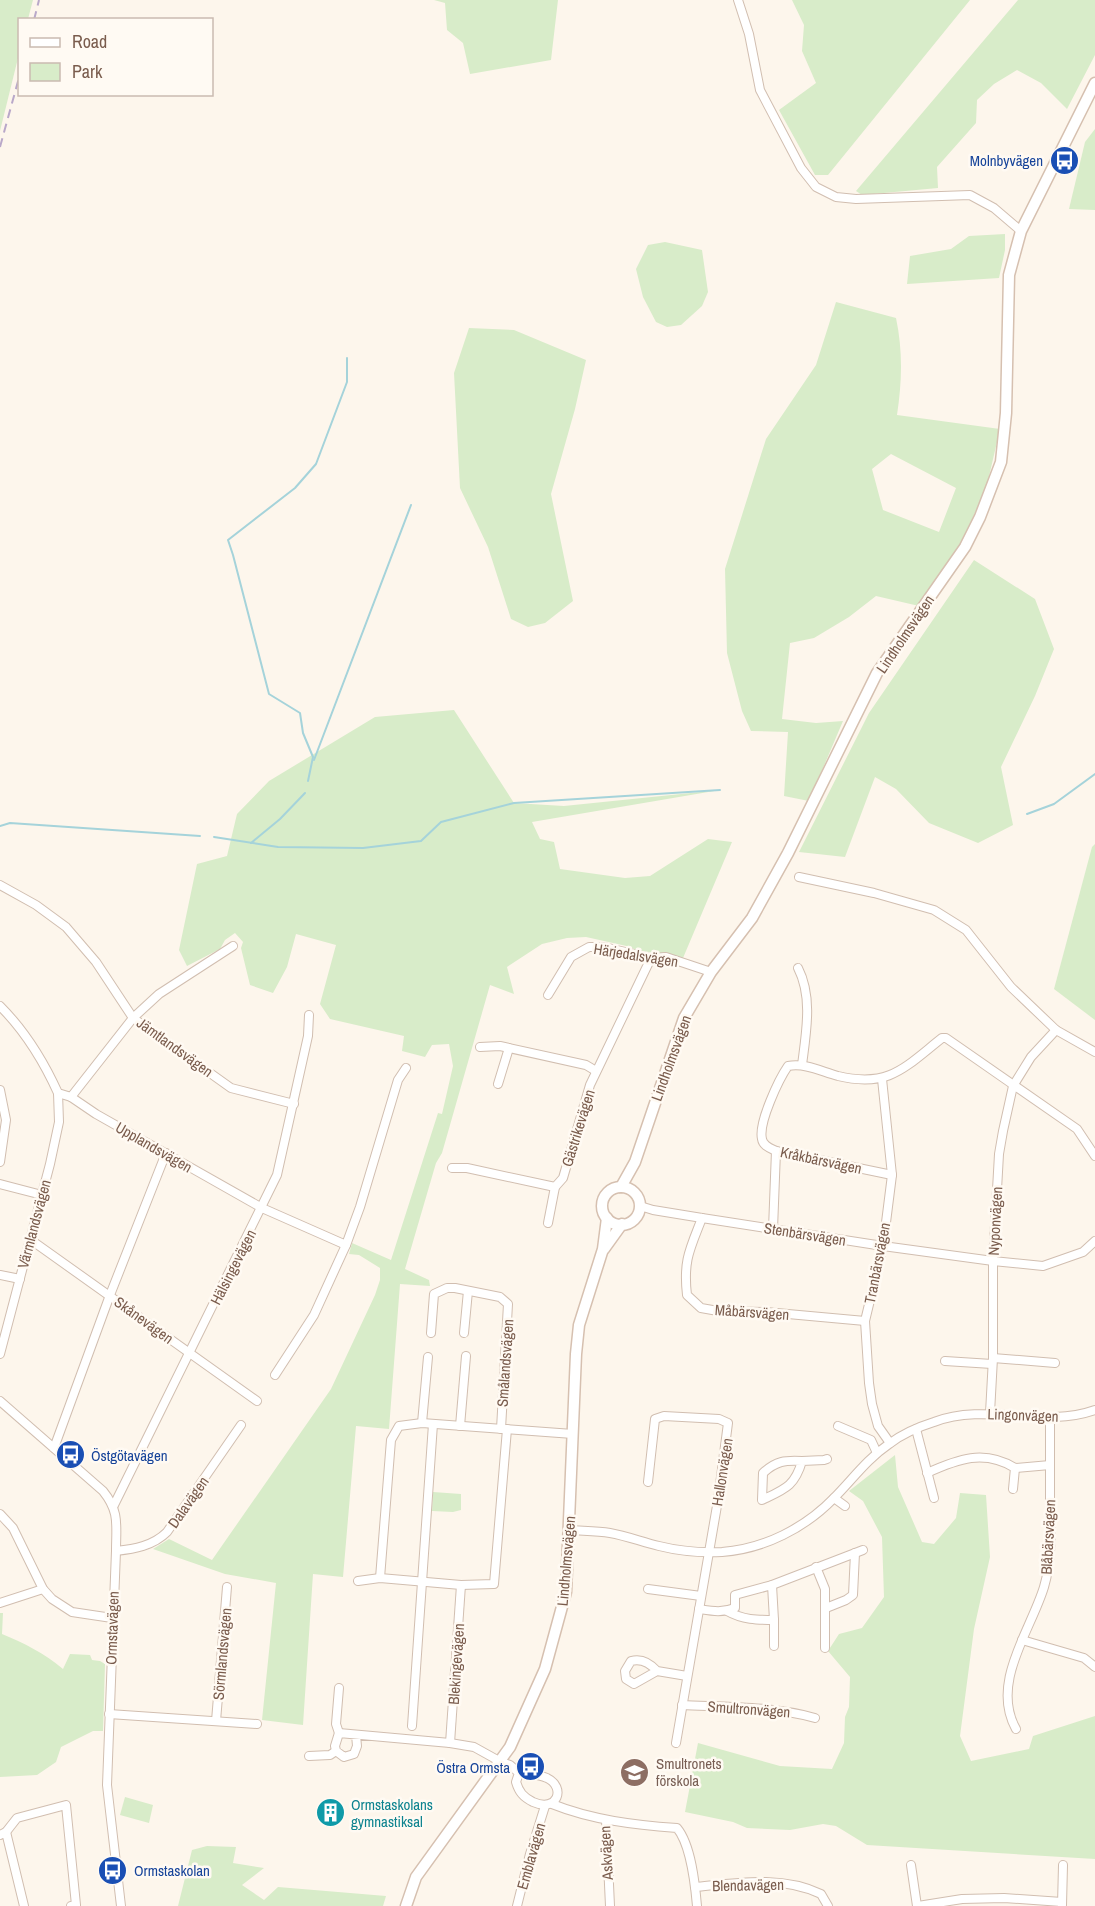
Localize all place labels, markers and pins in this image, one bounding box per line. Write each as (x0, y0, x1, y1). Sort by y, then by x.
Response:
bus stop icon: Molnbyvägen (1048, 144, 1080, 176)
place label: Molnbyvägen (970, 150, 1043, 171)
bus stop icon: Östgötavägen (54, 1439, 86, 1471)
place label: Östgötavägen (91, 1445, 168, 1466)
bus stop icon: Östra Ormsta (515, 1751, 547, 1783)
place label: Smultronets förskola (656, 1753, 722, 1791)
school or university icon: Smultronets förskola (619, 1756, 651, 1788)
place label: Östra Ormsta (436, 1757, 510, 1778)
place label: Ormstaskolans gymnastiksal (351, 1794, 433, 1832)
building icon: Ormstaskolans gymnastiksal (314, 1797, 346, 1829)
bus stop icon: Ormstaskolan (97, 1854, 129, 1886)
place label: Ormstaskolan (134, 1860, 210, 1881)

